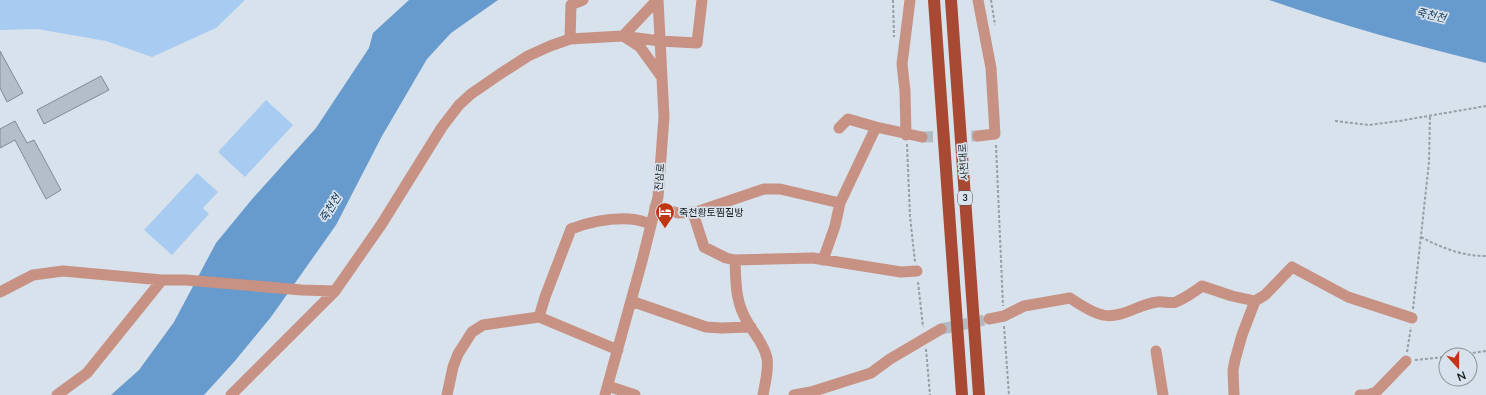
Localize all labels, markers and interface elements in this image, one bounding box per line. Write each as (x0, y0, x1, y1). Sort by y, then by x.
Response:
water label: 죽천천 (1415, 5, 1449, 25)
street label: 사천대로 (956, 143, 970, 181)
street label: 진삼로 (652, 163, 666, 191)
water label: 죽천천 (316, 190, 344, 224)
road number: 3 (958, 191, 972, 205)
hotel icon: 죽천황토찜질방 (654, 201, 676, 229)
place label: 죽천황토찜질방 (679, 206, 743, 218)
north arrow (1438, 347, 1478, 387)
text: N (1455, 369, 1468, 384)

